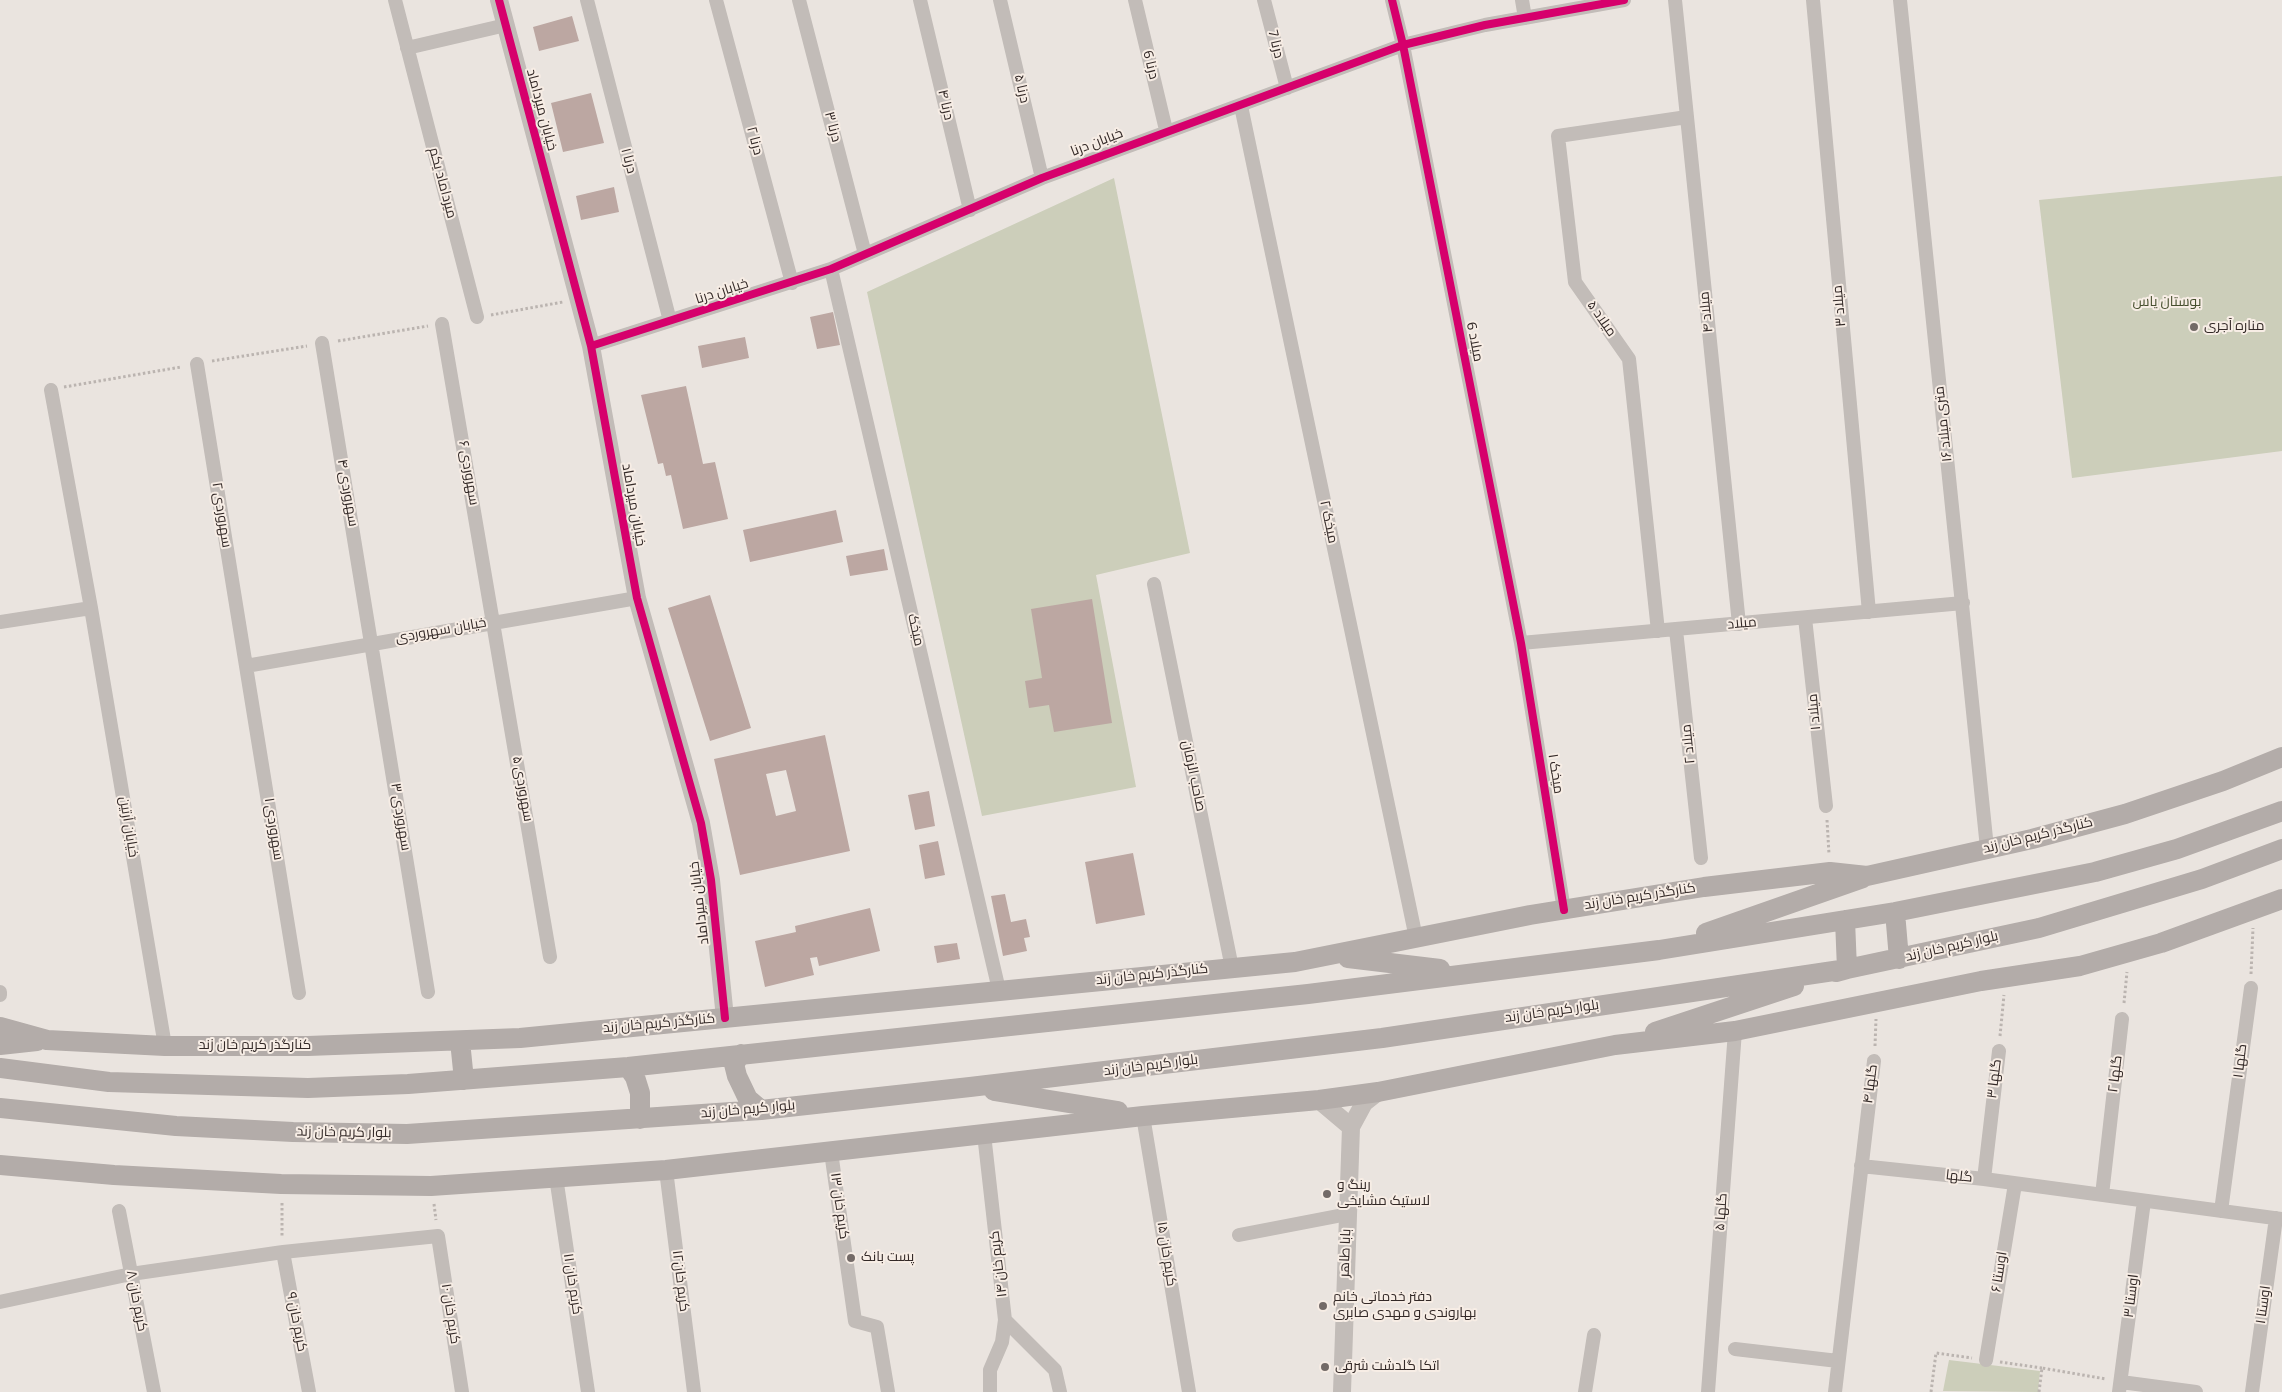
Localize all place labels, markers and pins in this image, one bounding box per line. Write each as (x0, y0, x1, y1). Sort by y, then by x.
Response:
place label: مناره آجری (2204, 319, 2264, 335)
marker: مناره آجری (2188, 321, 2200, 333)
place label: رینگ و لاستیک مشایخی (1337, 1178, 1430, 1210)
marker: رینگ و لاستیک مشایخی (1321, 1188, 1333, 1200)
place label: پست بانک (861, 1250, 914, 1266)
marker: پست بانک (845, 1252, 857, 1264)
place label: دفتر خدماتی خانم بهاروندی و مهدی صابری (1333, 1290, 1476, 1322)
marker: دفتر خدماتی خانم بهاروندی و مهدی صابری (1317, 1300, 1329, 1312)
place label: اتکا گلدشت شرقی (1335, 1359, 1440, 1375)
marker: اتکا گلدشت شرقی (1319, 1361, 1331, 1373)

